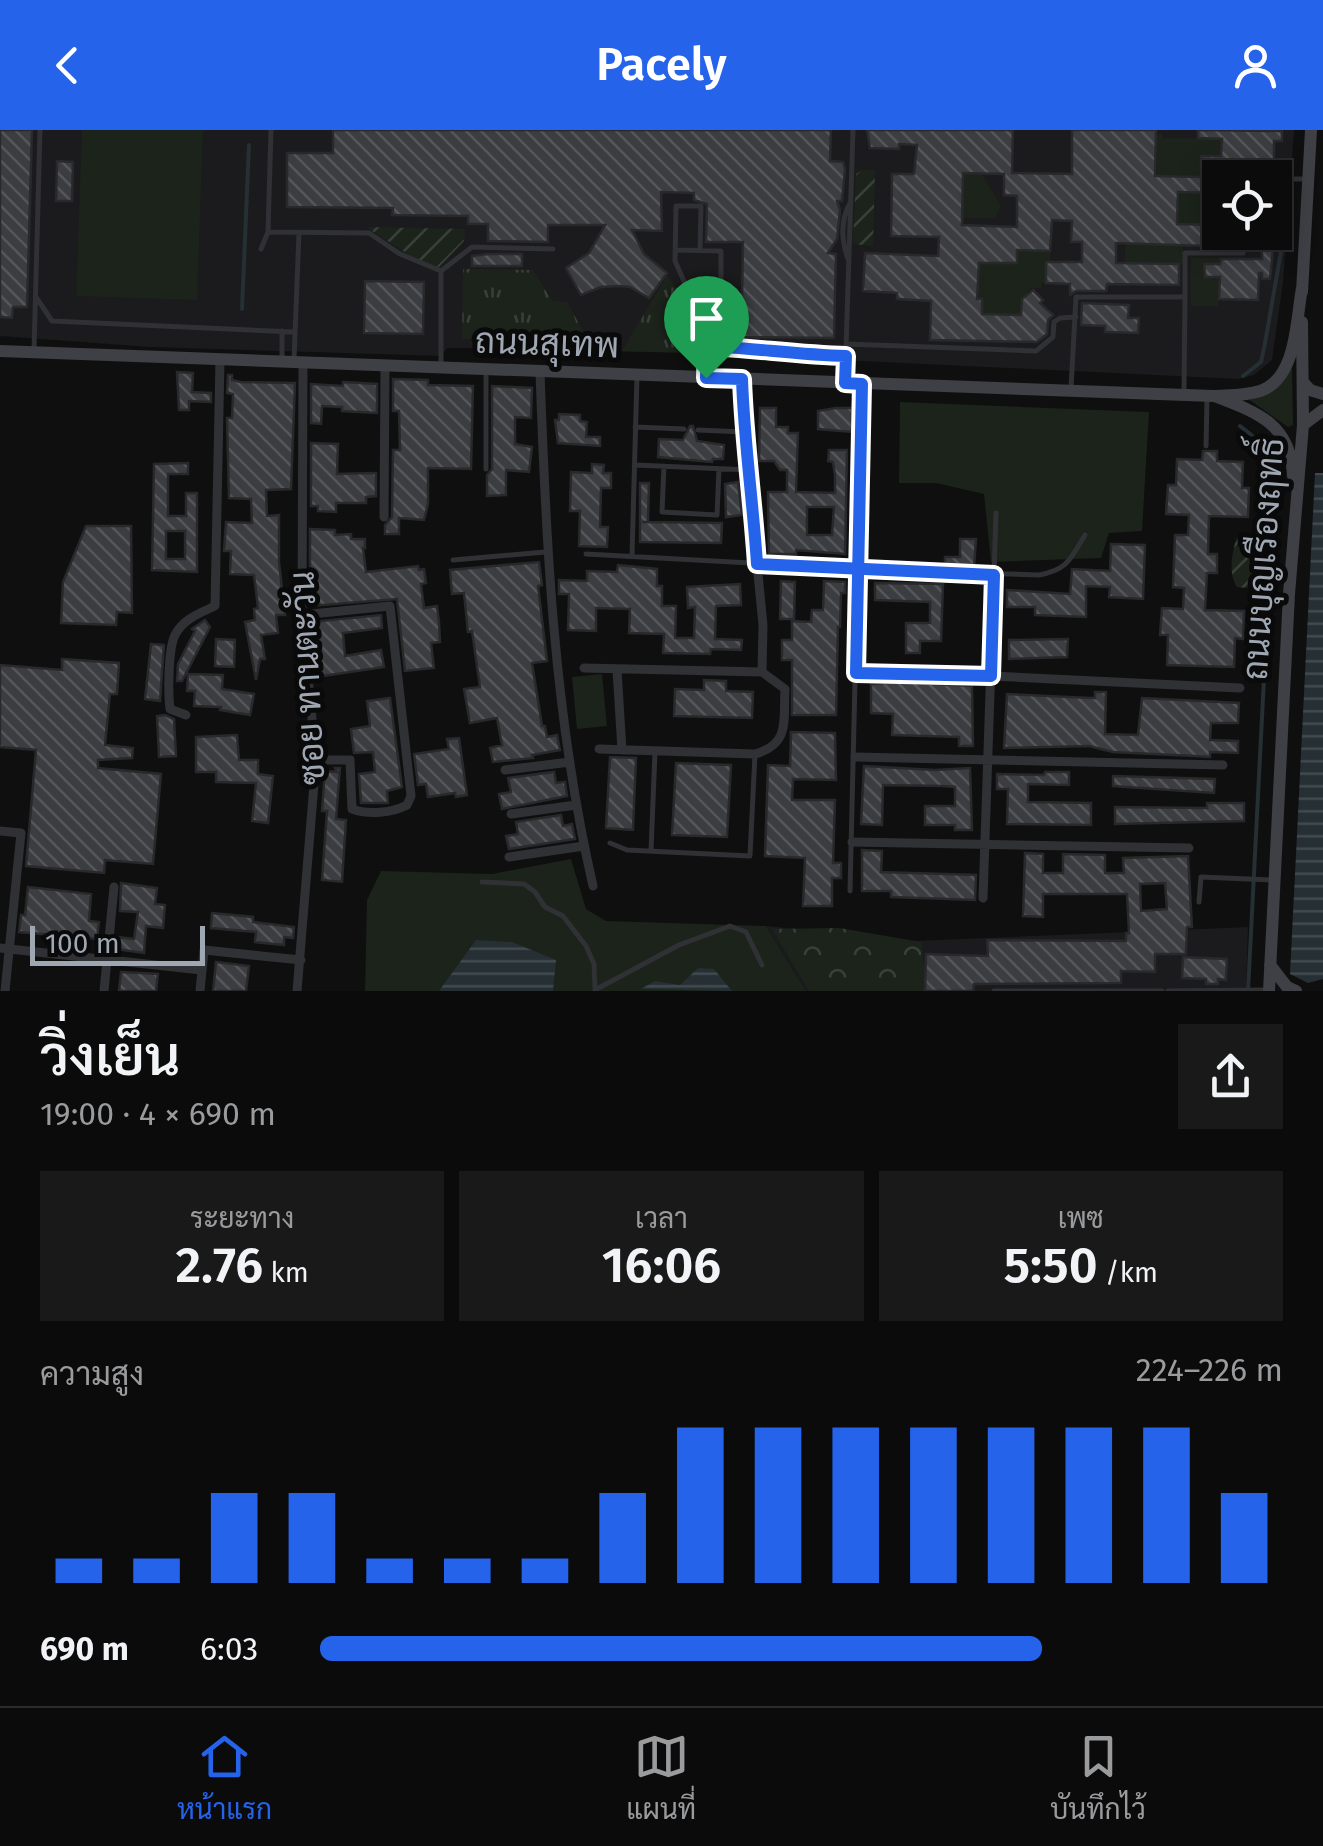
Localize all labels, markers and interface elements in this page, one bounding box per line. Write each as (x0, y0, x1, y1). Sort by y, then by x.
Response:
icon: back (40, 38, 95, 93)
text: Pacely (596, 38, 727, 92)
icon: person (1228, 38, 1283, 93)
map controls (1202, 160, 1292, 250)
button: locate (1202, 160, 1292, 250)
pin (664, 276, 749, 379)
icon: arrive (679, 291, 734, 346)
street label: ถนนสุเทพ (474, 319, 620, 370)
street label: ถนนบุญเรืองฤทธิ์ (1223, 436, 1295, 682)
street label: ซอย ทานตะวัน (280, 570, 334, 786)
scale bar (30, 921, 205, 966)
text: 100 m (45, 927, 120, 960)
text: วิ่งเย็น (40, 1024, 180, 1090)
button: share (1178, 1024, 1283, 1129)
text: 19:00 · 4 × 690 m (40, 1095, 276, 1133)
text: ระยะทาง (190, 1202, 294, 1235)
text: เวลา (635, 1202, 688, 1235)
text: เพซ (1058, 1202, 1104, 1235)
text: 2.76 (176, 1235, 263, 1295)
text: 16:06 (602, 1235, 721, 1295)
text: 5:50 (1004, 1235, 1098, 1295)
text: km (263, 1256, 309, 1289)
text: /km (1098, 1256, 1158, 1289)
text: 224–226 m (1136, 1351, 1283, 1389)
text: ความสูง (40, 1355, 144, 1393)
text: 690 m (40, 1630, 129, 1668)
text: 6:03 (200, 1630, 258, 1668)
tab: หน้าแรก (177, 1729, 272, 1826)
tab: แผนที่ (626, 1729, 696, 1826)
tab: บันทึกไว้ (1050, 1729, 1146, 1826)

